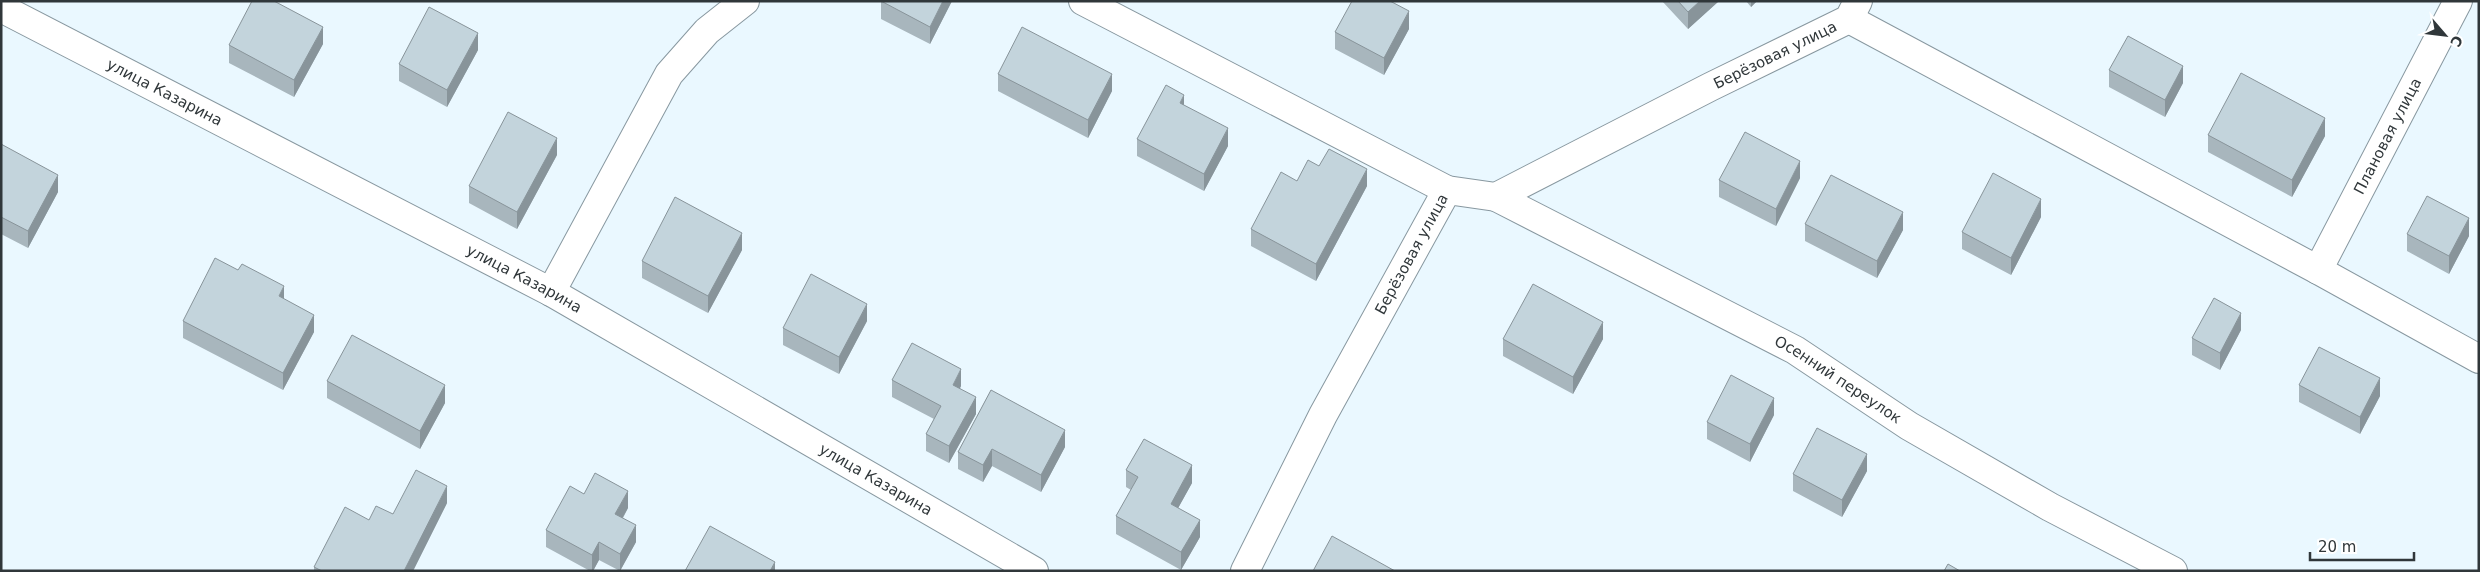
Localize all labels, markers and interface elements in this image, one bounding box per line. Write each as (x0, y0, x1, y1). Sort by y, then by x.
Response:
north arrow (2420, 10, 2470, 60)
street label: Берёзовая улица (1711, 17, 1840, 93)
text: С (2447, 33, 2466, 49)
street label: улица Казарина (104, 55, 225, 130)
street label: Плановая улица (2350, 75, 2425, 197)
street label: Берёзовая улица (1371, 191, 1452, 318)
street label: улица Казарина (463, 241, 585, 317)
street label: Осенний переулок (1772, 332, 1905, 427)
street label: улица Казарина (816, 440, 936, 519)
scale bar (2310, 530, 2414, 562)
text: 20 m (2318, 538, 2356, 556)

